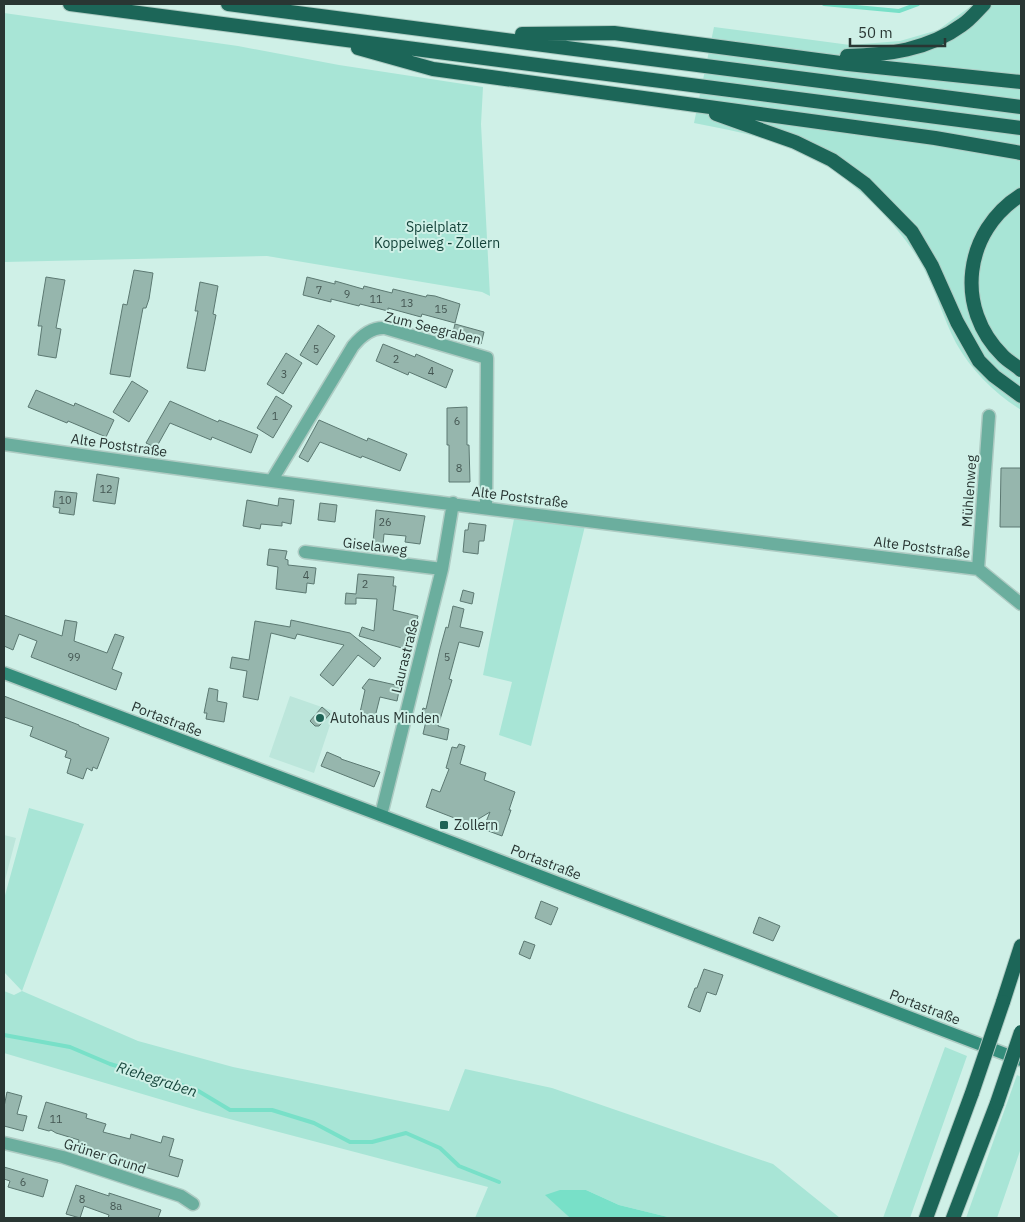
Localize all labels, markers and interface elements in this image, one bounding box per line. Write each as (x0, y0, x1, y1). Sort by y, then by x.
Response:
scale bar (850, 15, 945, 47)
text: 50 m (858, 23, 893, 42)
park label: Spielplatz Koppelweg - Zollern (374, 218, 500, 252)
house number: 7 (316, 283, 322, 297)
house number: 9 (344, 287, 350, 301)
house number: 11 (369, 292, 383, 306)
house number: 13 (400, 296, 414, 310)
house number: 15 (434, 302, 448, 316)
street label: Zum Seegraben (383, 307, 483, 349)
house number: 5 (313, 342, 319, 356)
house number: 2 (393, 352, 399, 366)
house number: 4 (428, 364, 435, 378)
house number: 3 (281, 367, 287, 381)
house number: 1 (272, 409, 279, 423)
house number: 6 (454, 414, 460, 428)
street label: Alte Poststraße (70, 429, 169, 461)
street label: Mühlenweg (957, 454, 981, 528)
house number: 8 (456, 461, 462, 475)
house number: 12 (99, 482, 113, 496)
street label: Alte Poststraße (471, 482, 570, 512)
house number: 10 (58, 493, 72, 507)
house number: 26 (378, 515, 392, 529)
street label: Alte Poststraße (873, 532, 972, 562)
street label: Giselaweg (342, 533, 409, 559)
house number: 4 (303, 568, 310, 582)
house number: 2 (362, 577, 368, 591)
street label: Laurastraße (387, 617, 423, 695)
house number: 99 (67, 650, 81, 664)
house number: 5 (444, 650, 450, 664)
street label: Portastraße (129, 697, 205, 741)
place label: Autohaus Minden (330, 709, 440, 727)
marker: Autohaus Minden (314, 712, 326, 724)
place label: Zollern (454, 816, 498, 834)
marker: Zollern (438, 819, 450, 831)
street label: Portastraße (508, 840, 584, 884)
street label: Portastraße (887, 985, 963, 1029)
water label: Riehegraben (114, 1057, 200, 1101)
house number: 11 (49, 1112, 63, 1126)
street label: Grüner Grund (61, 1134, 149, 1178)
house number: 6 (20, 1175, 26, 1189)
house number: 8 (79, 1192, 85, 1206)
house number: 8a (110, 1199, 122, 1213)

